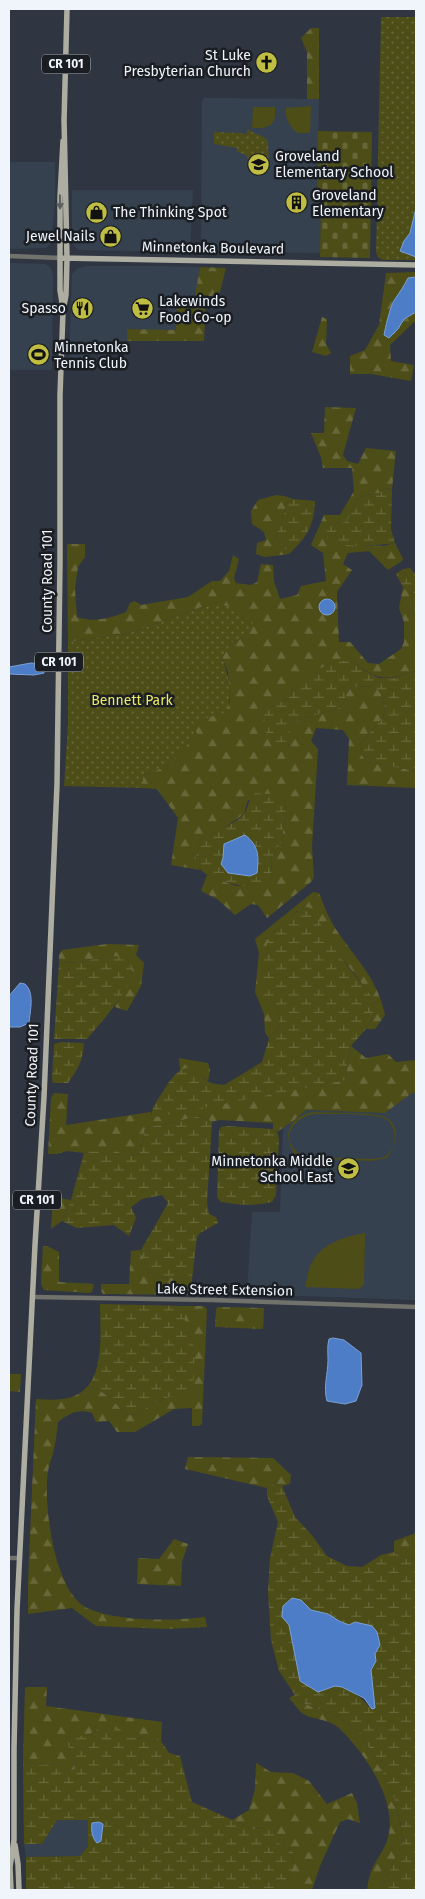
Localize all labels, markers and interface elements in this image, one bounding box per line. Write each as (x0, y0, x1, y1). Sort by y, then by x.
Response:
place label: St Luke Presbyterian Church (124, 47, 251, 80)
church icon: St Luke Presbyterian Church (255, 51, 279, 75)
road number: CR 101 (42, 54, 90, 74)
place label: Groveland Elementary School (275, 148, 393, 181)
school or university icon: Groveland Elementary School (247, 152, 271, 176)
place label: Groveland Elementary (312, 187, 384, 220)
building icon: Groveland Elementary (284, 191, 308, 215)
one-way arrow (56, 194, 64, 210)
shop icon: The Thinking Spot (85, 200, 109, 224)
place label: The Thinking Spot (113, 204, 228, 221)
shop icon: Jewel Nails (99, 224, 123, 248)
place label: Jewel Nails (26, 228, 95, 245)
street label: Minnetonka Boulevard (142, 238, 284, 258)
place label: Lakewinds Food Co-op (159, 293, 232, 326)
restaurant icon: Spasso (70, 296, 94, 320)
supermarket icon: Lakewinds Food Co-op (131, 297, 155, 321)
place label: Spasso (22, 300, 66, 317)
place label: Minnetonka Tennis Club (54, 339, 129, 372)
sports icon: Minnetonka Tennis Club (26, 343, 50, 367)
street label: County Road 101 (39, 529, 56, 633)
road number: CR 101 (35, 652, 83, 672)
park label: Bennett Park (91, 692, 174, 709)
street label: County Road 101 (22, 1023, 42, 1127)
place label: Minnetonka Middle School East (211, 1153, 334, 1186)
school or university icon: Minnetonka Middle School East (337, 1157, 361, 1181)
road number: CR 101 (13, 1190, 61, 1210)
street label: Lake Street Extension (157, 1280, 293, 1300)

